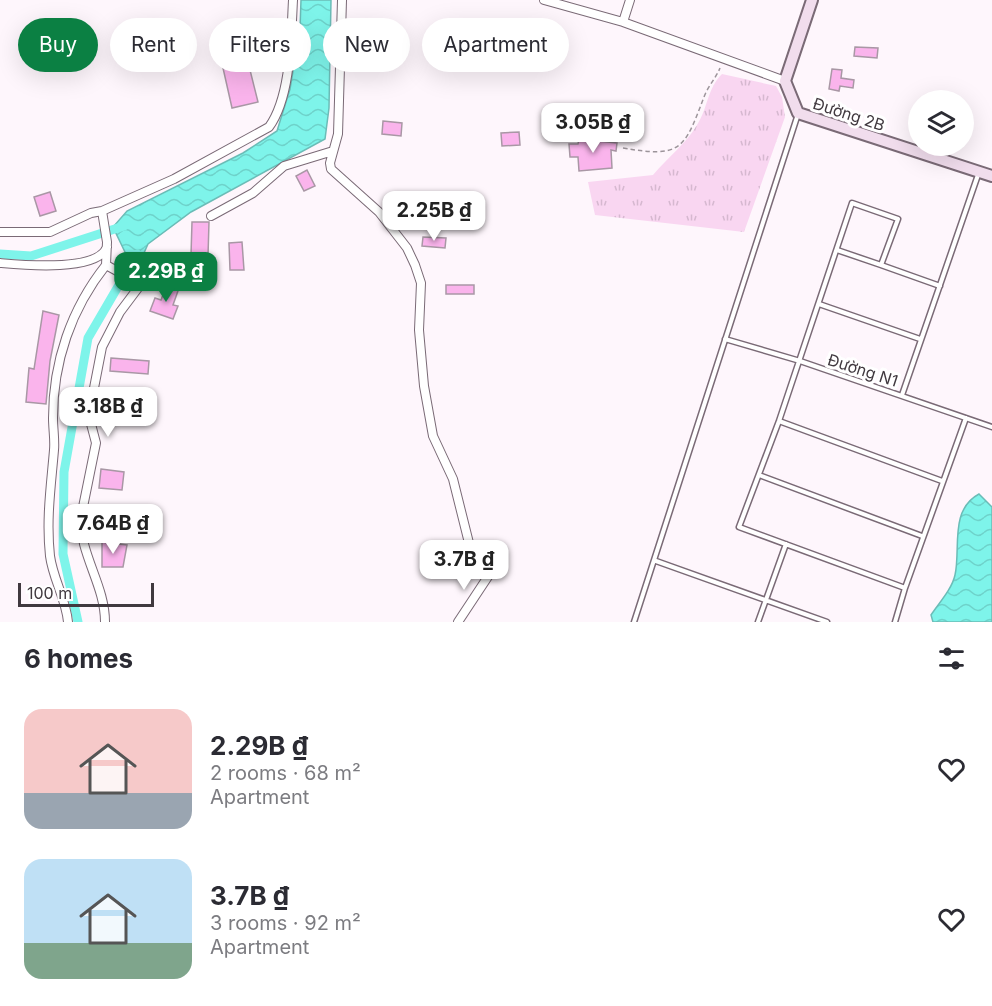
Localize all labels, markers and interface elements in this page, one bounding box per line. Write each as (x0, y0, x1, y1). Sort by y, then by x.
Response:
chip: Buy (18, 18, 98, 72)
chip: Rent (110, 18, 197, 72)
chip: Filters (209, 18, 311, 72)
chip: New (323, 18, 410, 72)
chip: Apartment (422, 18, 569, 72)
map controls (908, 90, 974, 156)
button: layers (908, 90, 974, 156)
street label: Đường 2B (811, 93, 887, 135)
pin: 3.05B ₫ (538, 103, 648, 154)
text: 3.05B ₫ (555, 110, 631, 134)
pin: 2.25B ₫ (379, 191, 489, 242)
text: 2.25B ₫ (396, 198, 472, 222)
pin: 2.29B ₫ (111, 252, 221, 303)
text: 2.29B ₫ (128, 259, 204, 283)
street label: Đường N1 (825, 349, 901, 391)
pin: 3.18B ₫ (53, 387, 163, 438)
text: 3.18B ₫ (73, 394, 143, 418)
pin: 7.64B ₫ (58, 504, 168, 555)
text: 7.64B ₫ (77, 511, 149, 535)
pin: 3.7B ₫ (415, 540, 513, 591)
text: 3.7B ₫ (434, 547, 494, 571)
scale bar (18, 580, 154, 608)
text: 100 m (27, 583, 72, 603)
icon: filters (935, 642, 968, 675)
text: 6 homes (24, 643, 133, 674)
text: 2.29B ₫ (210, 730, 308, 761)
icon: home (72, 733, 144, 805)
icon: heart (935, 753, 968, 786)
text: 2 rooms · 68 m² (210, 761, 361, 785)
text: Apartment (210, 785, 309, 809)
text: 3.7B ₫ (210, 880, 289, 911)
icon: home (72, 883, 144, 955)
icon: heart (935, 903, 968, 936)
text: 3 rooms · 92 m² (210, 911, 361, 935)
text: Apartment (210, 935, 309, 959)

